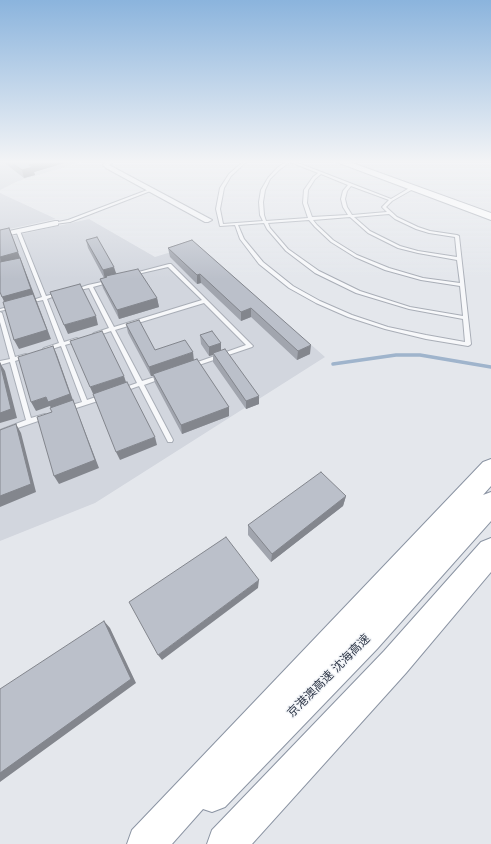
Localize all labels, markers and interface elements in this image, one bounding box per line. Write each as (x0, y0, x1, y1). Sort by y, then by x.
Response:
street label: 京港澳高速 沈海高速 (285, 632, 373, 720)

